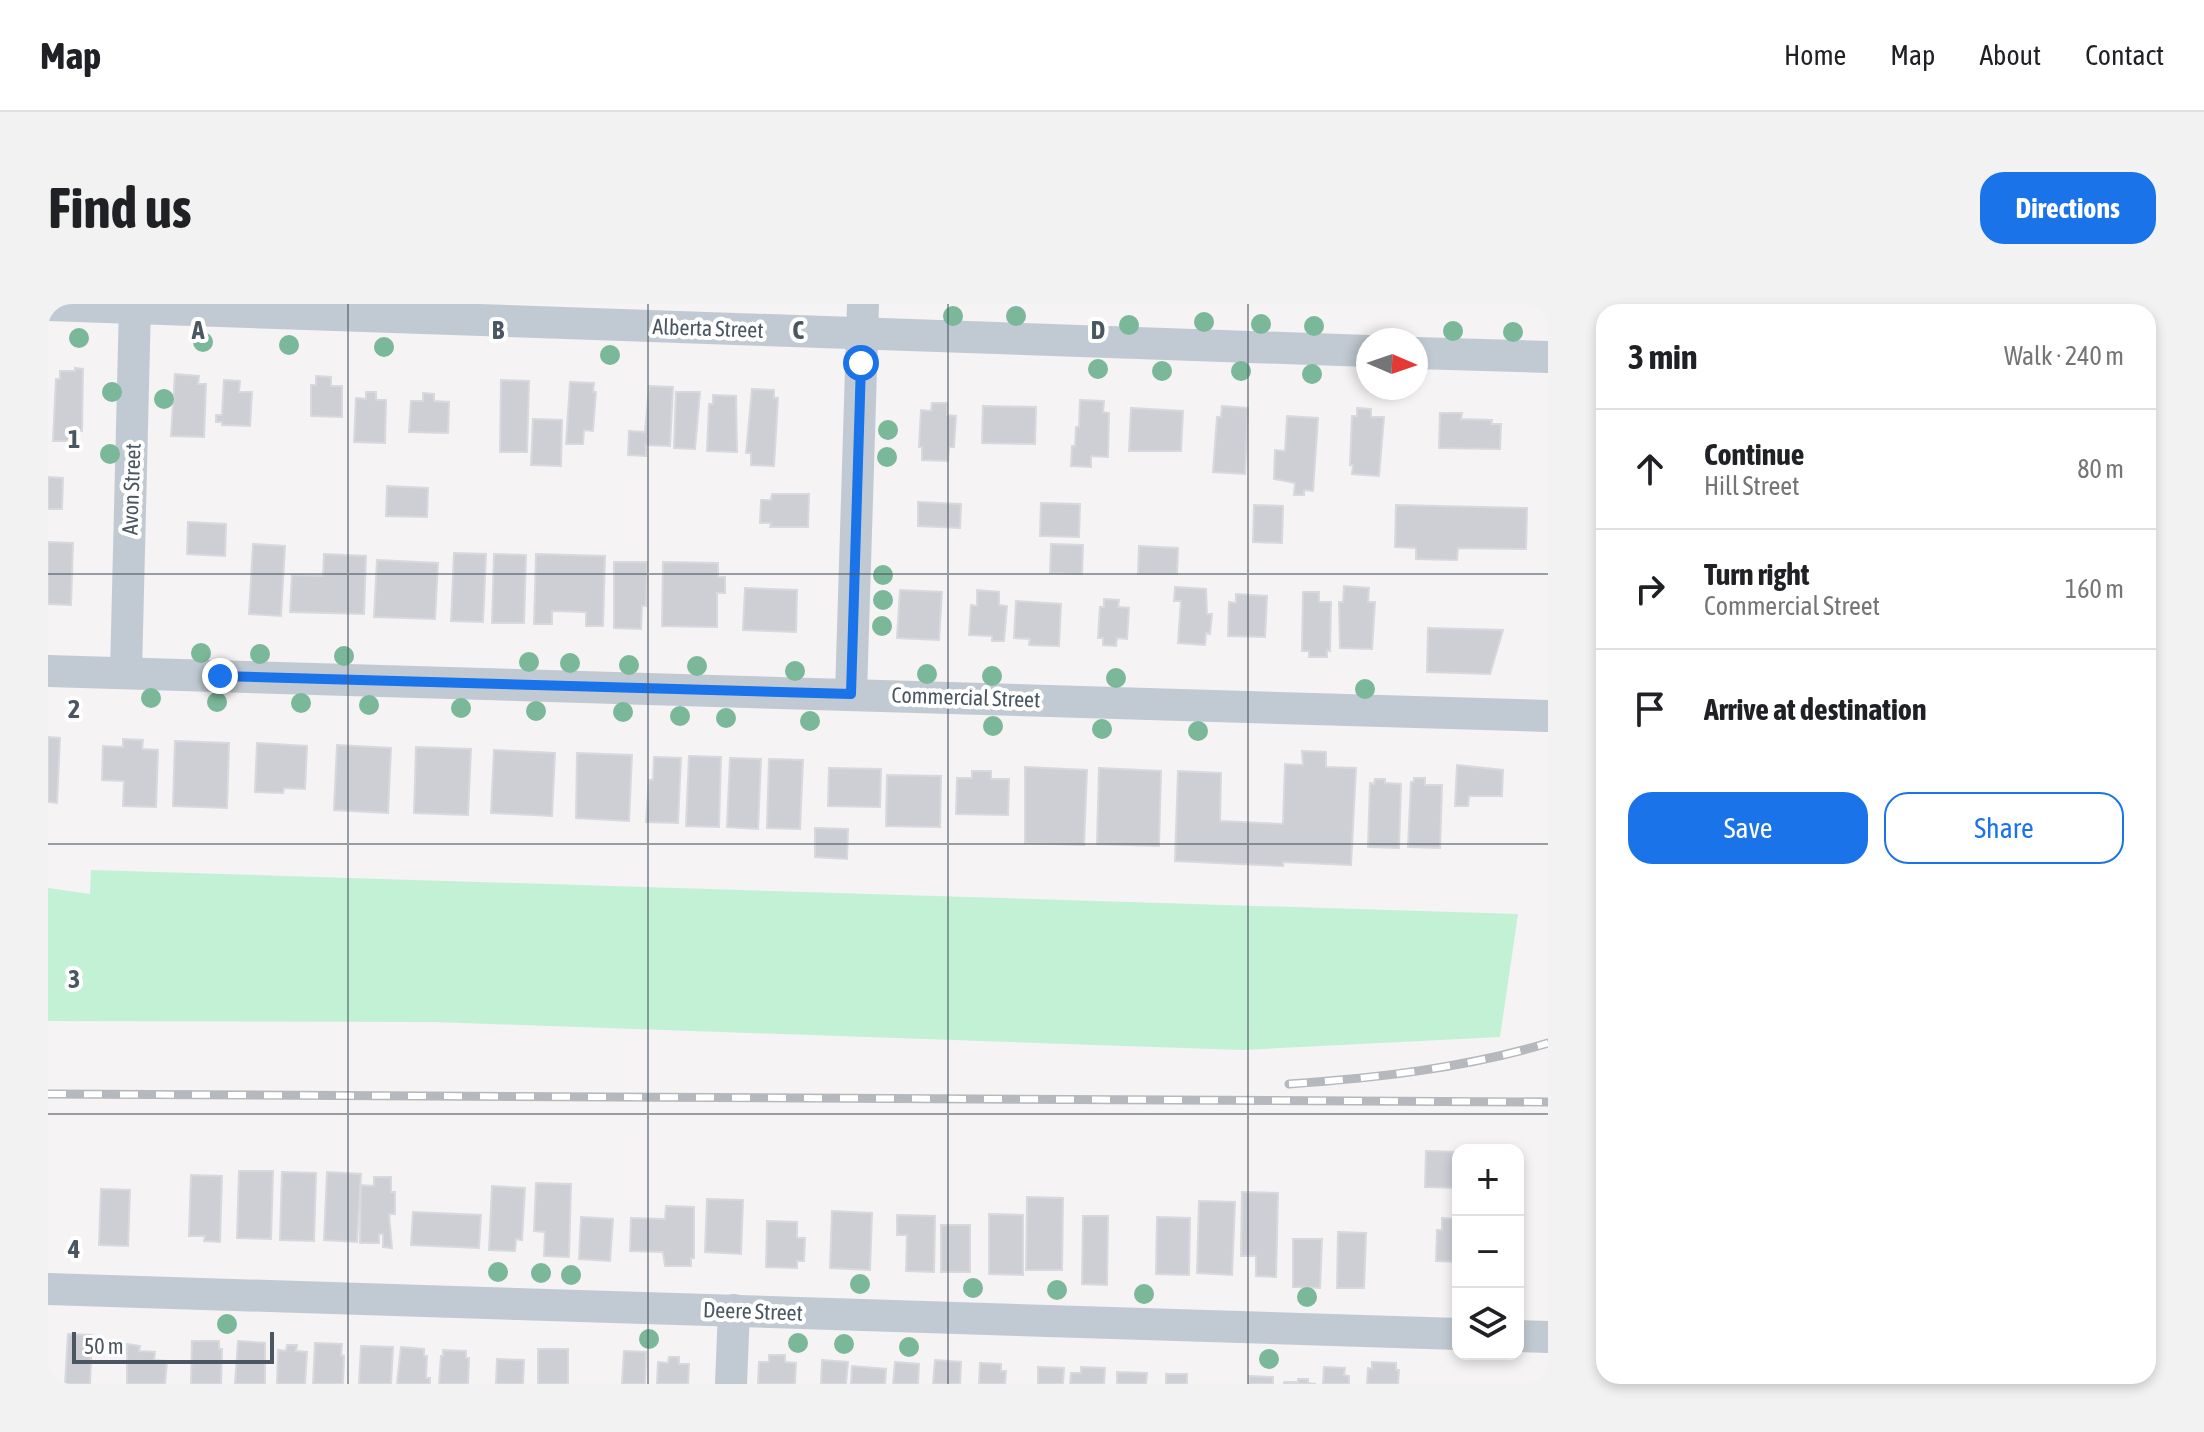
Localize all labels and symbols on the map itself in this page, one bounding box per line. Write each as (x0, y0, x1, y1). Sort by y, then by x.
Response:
street label: Alberta Street (652, 313, 764, 343)
text: A (191, 315, 205, 345)
text: B (492, 315, 505, 345)
text: C (792, 315, 804, 345)
text: D (1091, 315, 1105, 345)
north arrow (1356, 328, 1428, 400)
route start (843, 345, 879, 381)
text: 1 (68, 424, 80, 454)
street label: Avon Street (116, 443, 146, 535)
route end (202, 658, 238, 694)
street label: Commercial Street (891, 681, 1041, 713)
text: 2 (68, 694, 80, 724)
text: 3 (68, 964, 80, 994)
text: 4 (67, 1234, 80, 1264)
street label: Deere Street (703, 1296, 803, 1326)
scale bar (72, 1328, 274, 1364)

